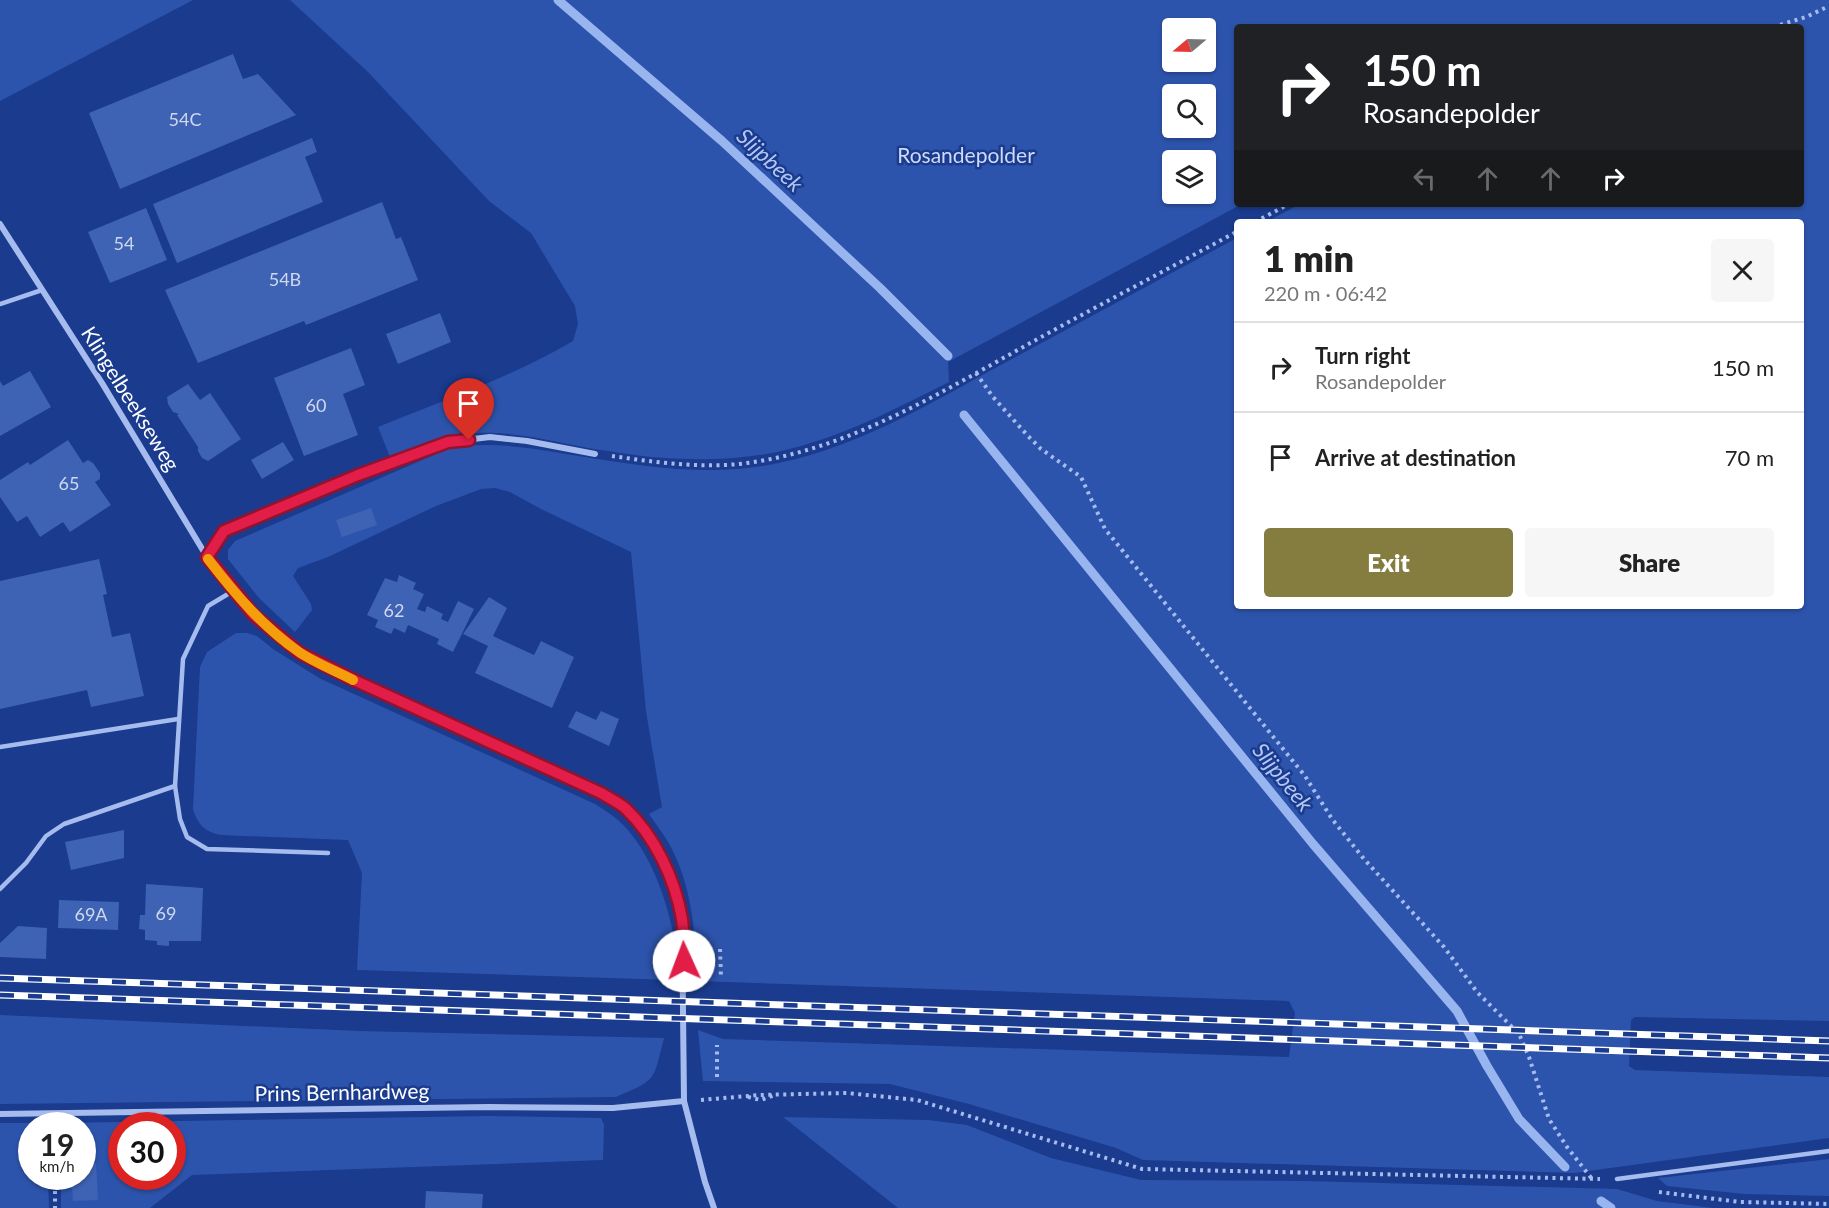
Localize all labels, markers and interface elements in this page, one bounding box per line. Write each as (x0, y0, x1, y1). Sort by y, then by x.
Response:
north arrow (1162, 18, 1216, 72)
map controls (1162, 18, 1216, 204)
text: 150 m (1363, 45, 1481, 95)
icon: right (1264, 48, 1342, 126)
button: search (1162, 84, 1216, 138)
text: Rosandepolder (1363, 96, 1540, 129)
house number: 54C (169, 108, 201, 130)
water label: Slijpbeek (732, 122, 809, 197)
park label: Rosandepolder (897, 142, 1035, 167)
button: layers (1162, 150, 1216, 204)
icon: left (1408, 162, 1441, 195)
icon: ahead (1471, 162, 1504, 195)
icon: ahead (1534, 162, 1567, 195)
icon: right (1597, 162, 1630, 195)
house number: 54 (114, 232, 134, 254)
text: 1 min (1264, 236, 1354, 280)
button: close (1711, 239, 1774, 302)
house number: 54B (269, 268, 301, 290)
text: 220 m · 06:42 (1264, 281, 1387, 305)
street label: Klingelbeekseweg (77, 321, 186, 475)
text: Turn right (1315, 342, 1410, 369)
icon: right (1264, 351, 1297, 384)
text: 150 m (1712, 354, 1774, 381)
text: Rosandepolder (1315, 369, 1446, 393)
pin (443, 378, 494, 440)
icon: arrive (452, 387, 485, 420)
house number: 60 (306, 394, 326, 416)
icon: arrive (1264, 441, 1297, 474)
text: Arrive at destination (1315, 444, 1516, 471)
text: 70 m (1725, 444, 1774, 471)
house number: 65 (59, 472, 79, 494)
button: Exit (1264, 528, 1513, 597)
button: Share (1525, 528, 1774, 597)
house number: 62 (384, 599, 404, 621)
water label: Slijpbeek (1247, 737, 1320, 817)
house number: 69 (156, 902, 176, 924)
house number: 69A (74, 903, 108, 925)
position arrow (652, 929, 716, 993)
street label: Prins Bernhardweg (254, 1077, 430, 1106)
speed limit sign: 30 (108, 1112, 186, 1190)
text: 19 (40, 1126, 74, 1162)
text: km/h (39, 1157, 75, 1175)

